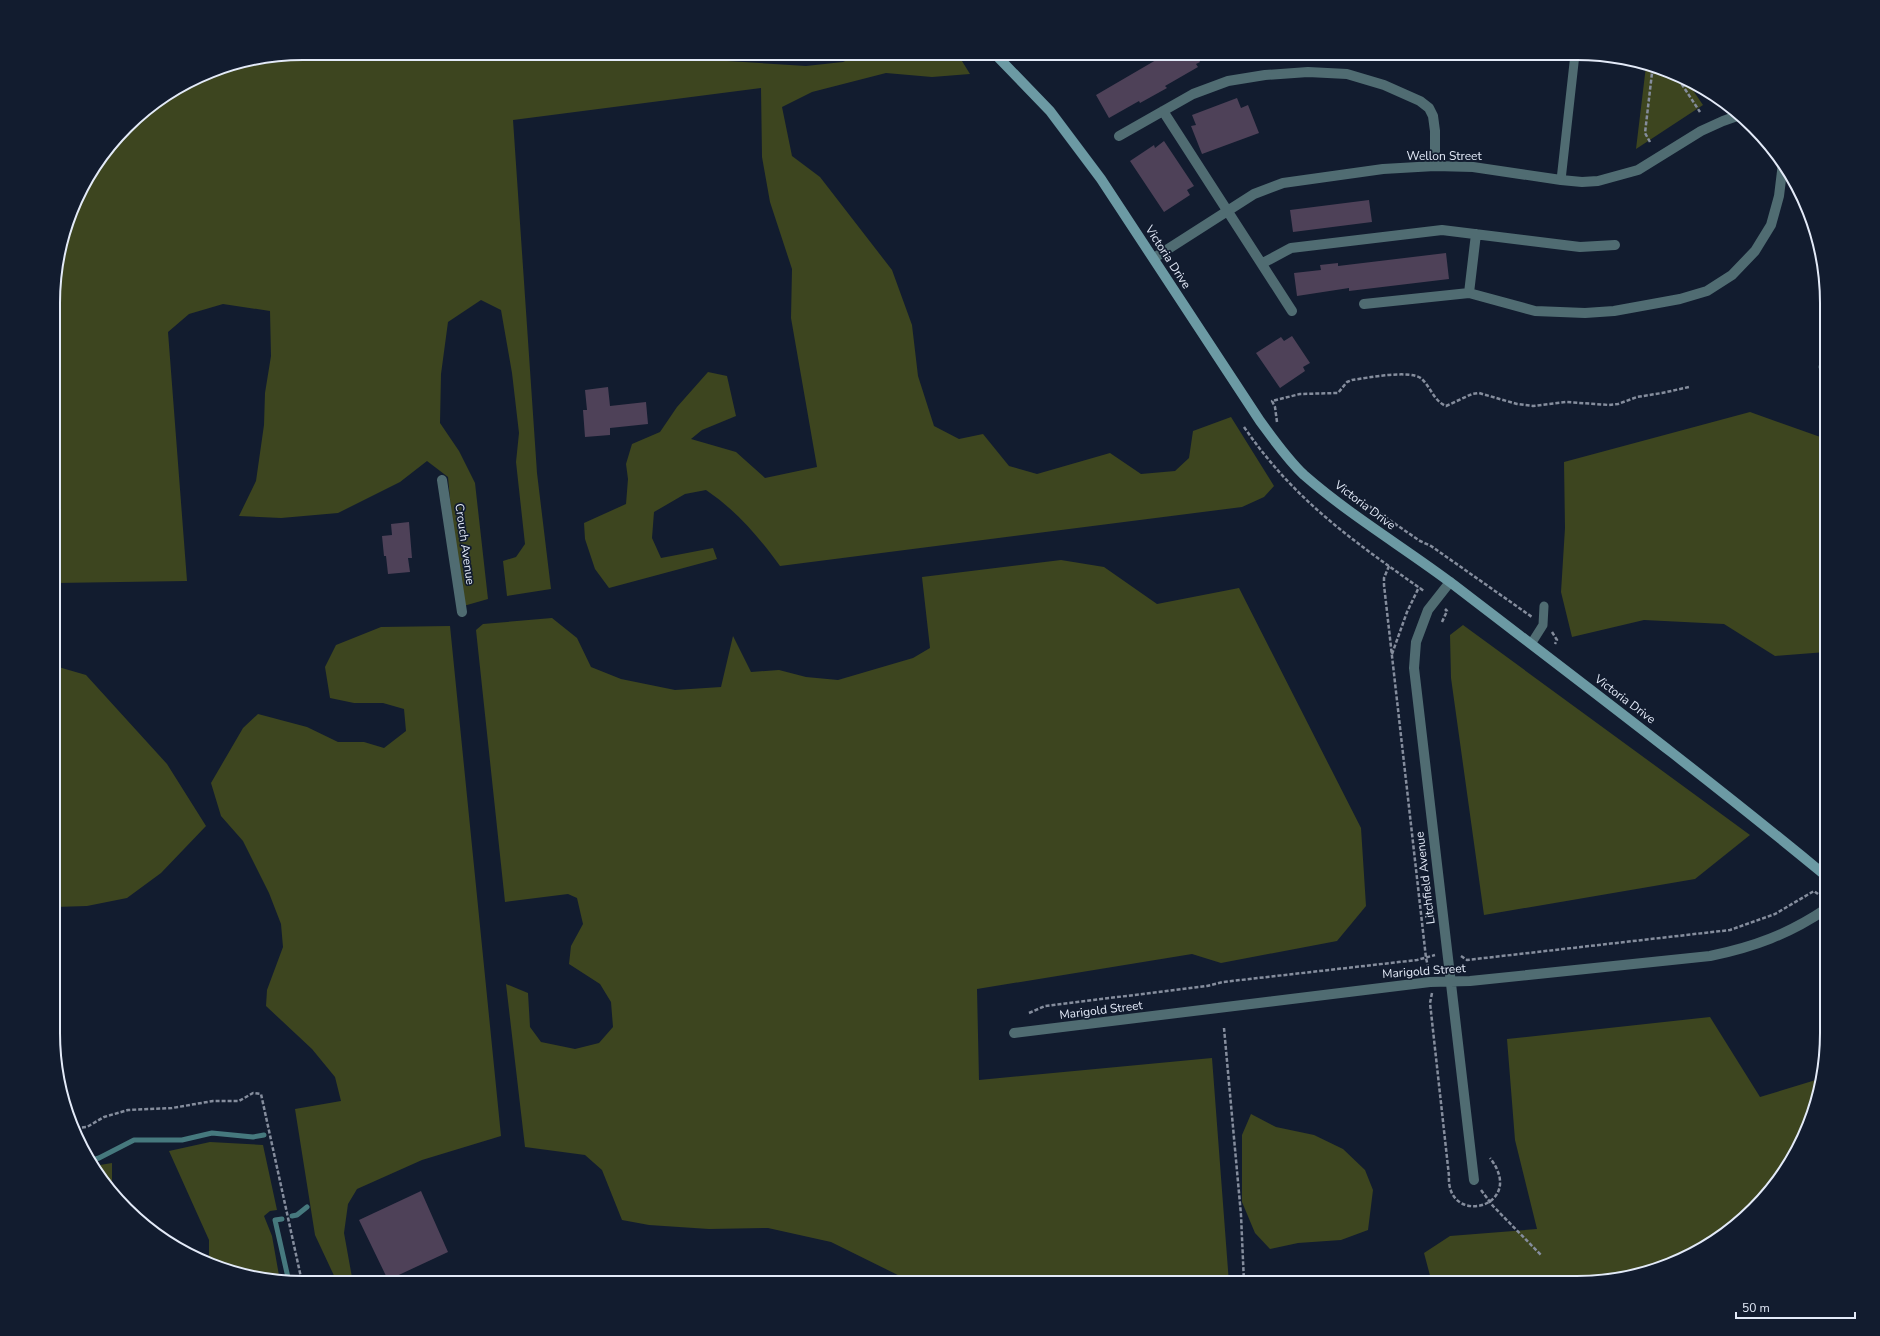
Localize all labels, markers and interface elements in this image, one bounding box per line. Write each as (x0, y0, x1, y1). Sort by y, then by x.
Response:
street label: Wellon Street (1406, 148, 1482, 164)
street label: Victoria Drive (1141, 221, 1194, 292)
street label: Victoria Drive (1330, 476, 1399, 533)
street label: Crouch Avenue (451, 502, 479, 586)
street label: Victoria Drive (1590, 670, 1659, 727)
street label: Litchfield Avenue (1411, 831, 1439, 925)
street label: Marigold Street (1382, 960, 1467, 982)
street label: Marigold Street (1058, 997, 1144, 1023)
scale bar (1736, 1294, 1855, 1320)
text: 50 m (1742, 1300, 1770, 1316)

